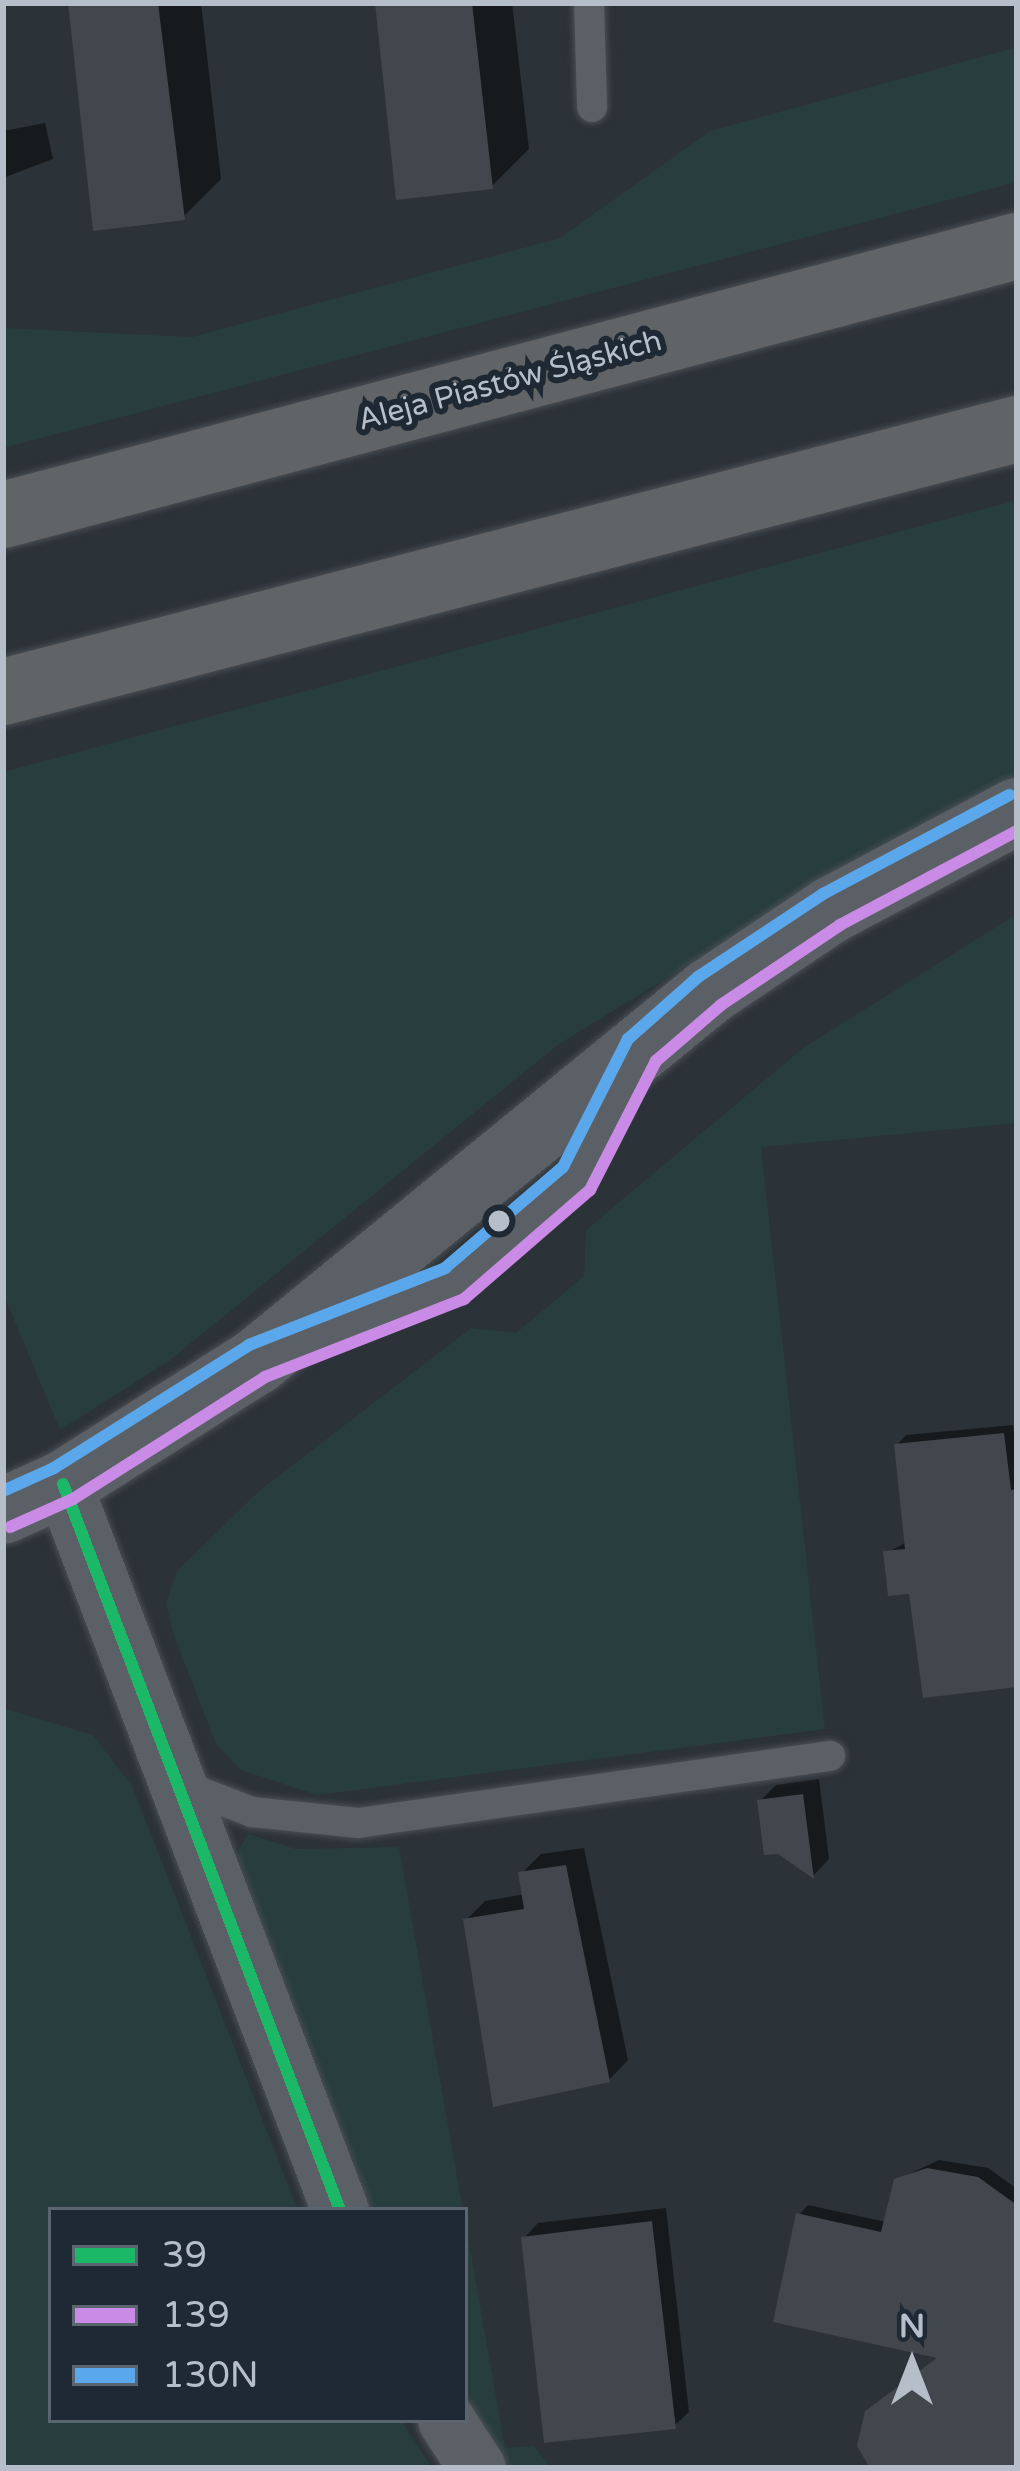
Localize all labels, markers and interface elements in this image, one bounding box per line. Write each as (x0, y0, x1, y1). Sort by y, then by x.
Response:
street label: Aleja Piastów Śląskich (354, 323, 666, 439)
unlabelled marker (488, 1210, 510, 1232)
legend (48, 2207, 468, 2423)
text: 39 (162, 2234, 207, 2277)
text: 139 (162, 2294, 230, 2337)
north arrow (852, 2303, 972, 2423)
text: N (899, 2307, 925, 2346)
text: 130N (162, 2354, 259, 2397)

